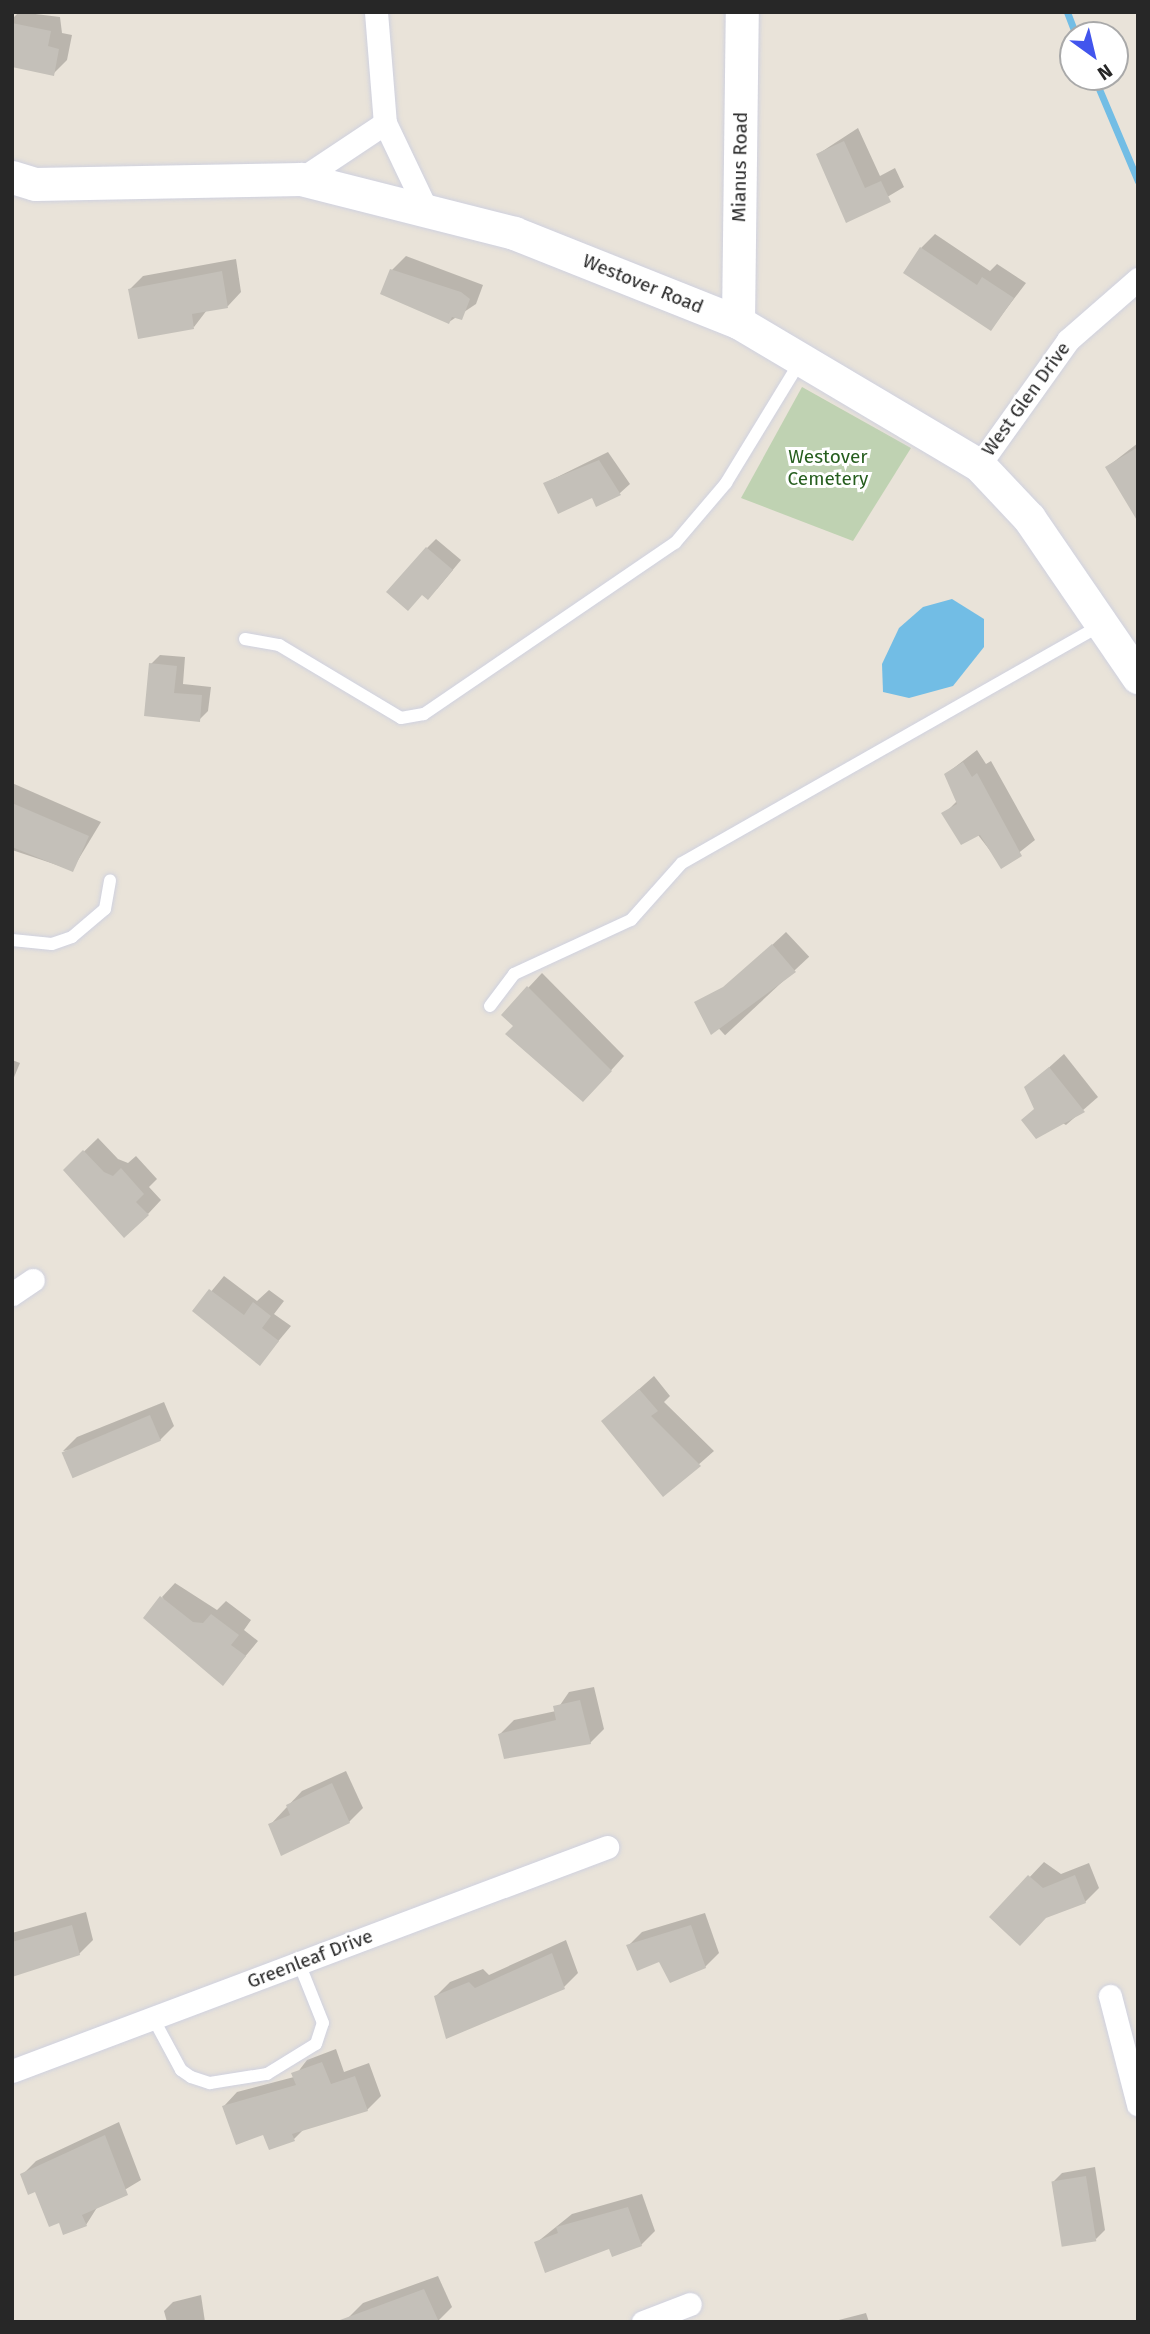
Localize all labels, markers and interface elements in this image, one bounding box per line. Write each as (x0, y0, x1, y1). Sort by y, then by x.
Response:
north arrow (1059, 21, 1129, 91)
text: N (1093, 59, 1117, 85)
street label: Mianus Road (728, 112, 752, 222)
street label: Westover Road (579, 249, 707, 319)
street label: West Glen Drive (977, 338, 1075, 460)
park label: Westover Cemetery (788, 446, 868, 490)
street label: Greenleaf Drive (244, 1925, 376, 1993)

